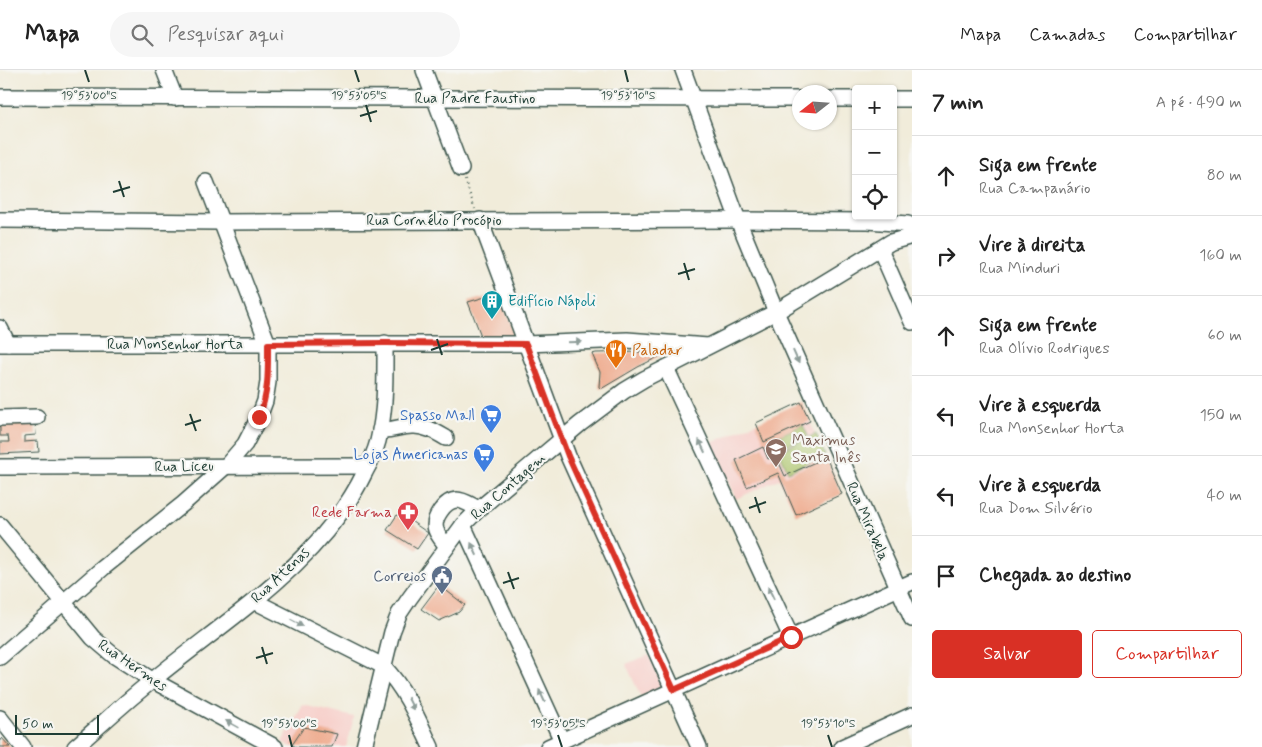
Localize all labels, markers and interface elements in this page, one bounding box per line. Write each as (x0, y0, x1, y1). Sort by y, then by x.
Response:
search box (110, 12, 460, 57)
text: Mapa (25, 19, 80, 50)
icon: search (128, 21, 156, 49)
text: Pesquisar aqui (168, 22, 284, 47)
text: Mapa (960, 23, 1001, 47)
text: Camadas (1029, 23, 1105, 47)
text: Compartilhar (1133, 23, 1237, 47)
north arrow (792, 85, 837, 130)
map controls (852, 85, 897, 220)
button: + (852, 85, 897, 130)
text: 19°53'00"S (61, 88, 117, 104)
text: 19°53'05"S (331, 88, 387, 104)
text: 19°53'10"S (601, 88, 656, 104)
street label: Rua Padre Faustino (415, 89, 535, 109)
text: 7 min (932, 89, 984, 117)
text: A pé · 490 m (1156, 92, 1242, 113)
button: − (852, 130, 897, 175)
text: Siga em frente (979, 153, 1097, 178)
icon: ahead (932, 162, 960, 190)
text: 80 m (1207, 165, 1242, 186)
button: locate (852, 175, 897, 220)
text: Rua Campanário (979, 178, 1091, 199)
street label: Rua Cornélio Procópio (366, 211, 502, 231)
text: Vire à direita (979, 233, 1085, 258)
icon: right (932, 242, 960, 270)
text: 160 m (1199, 245, 1242, 266)
text: Rua Minduri (979, 258, 1060, 279)
building icon: Edifício Nápoli (480, 289, 504, 320)
place label: Edifício Nápoli (508, 292, 596, 312)
text: Siga em frente (979, 313, 1097, 338)
icon: ahead (932, 322, 960, 350)
text: 60 m (1208, 325, 1242, 346)
street label: Rua Monsenhor Horta (107, 335, 243, 355)
one-way arrow (567, 338, 583, 346)
restaurant icon: Paladar (604, 338, 628, 369)
text: Rua Olívio Rodrigues (979, 338, 1110, 359)
place label: Paladar (632, 341, 682, 361)
one-way arrow (792, 350, 800, 364)
text: Vire à esquerda (979, 393, 1101, 418)
icon: left (932, 402, 960, 430)
supermarket icon: Spasso Mall (479, 403, 503, 434)
text: 150 m (1200, 405, 1242, 426)
route end (248, 406, 271, 429)
place label: Spasso Mall (400, 406, 475, 426)
text: Rua Monsenhor Horta (979, 418, 1124, 439)
place label: Maximus Santa Inês (792, 431, 861, 468)
school or university icon: Maximus Santa Inês (764, 437, 788, 468)
one-way arrow (698, 439, 706, 453)
supermarket icon: Lojas Americanas (472, 442, 496, 473)
place label: Lojas Americanas (354, 445, 468, 465)
street label: Rua Contagem (467, 448, 551, 525)
street label: Rua Liceu (154, 456, 214, 478)
text: Vire à esquerda (979, 473, 1101, 498)
street label: Rua Mirabela (841, 479, 893, 564)
icon: left (932, 482, 960, 510)
text: 40 m (1206, 485, 1242, 506)
text: Rua Dom Silvério (979, 498, 1093, 519)
pharmacy icon: Rede Farma (396, 500, 420, 531)
place label: Rede Farma (312, 503, 392, 523)
one-way arrow (469, 542, 477, 556)
street label: Rua Atenas (247, 543, 315, 608)
icon: arrive (932, 562, 960, 590)
text: Chegada ao destino (979, 563, 1131, 588)
public building icon: Correios (430, 564, 454, 595)
place label: Correios (373, 567, 426, 587)
one-way arrow (766, 586, 774, 600)
one-way arrow (290, 618, 305, 627)
route start (780, 626, 803, 649)
button: Salvar (932, 630, 1082, 678)
button: Compartilhar (1092, 630, 1242, 678)
street label: Rua Hermes (94, 635, 171, 697)
one-way arrow (538, 689, 546, 703)
one-way arrow (407, 697, 415, 711)
scale bar (15, 712, 99, 735)
text: 50 m (22, 715, 53, 733)
text: 19°53'00"S (261, 716, 317, 732)
text: 19°53'05"S (530, 716, 586, 732)
text: 19°53'10"S (801, 716, 856, 732)
one-way arrow (225, 720, 239, 728)

